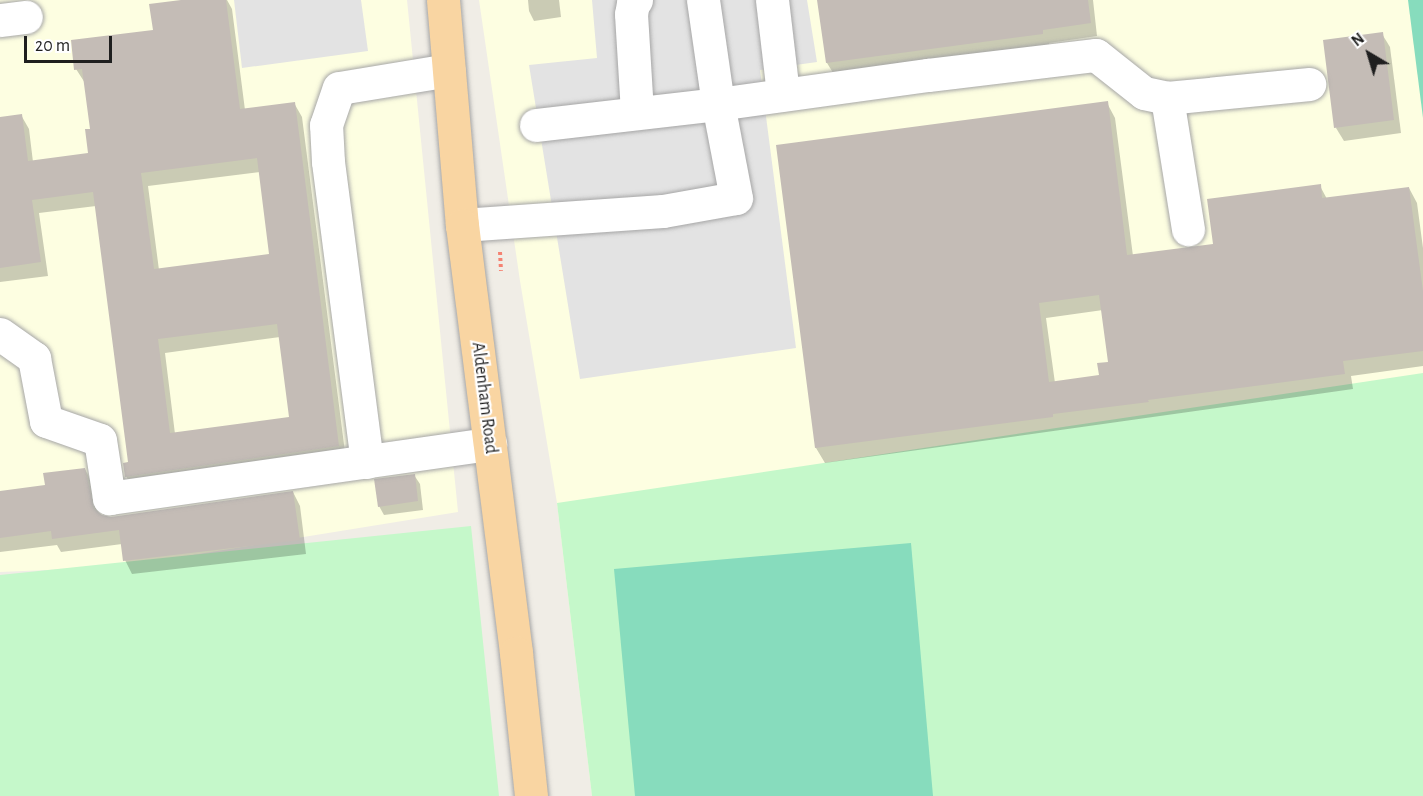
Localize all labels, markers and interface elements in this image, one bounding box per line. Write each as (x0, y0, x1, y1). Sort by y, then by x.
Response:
scale bar (27, 24, 116, 62)
north arrow (1339, 24, 1399, 84)
text: N (1349, 30, 1367, 50)
text: 20 m (35, 37, 70, 55)
street label: Aldenham Road (466, 341, 502, 455)

